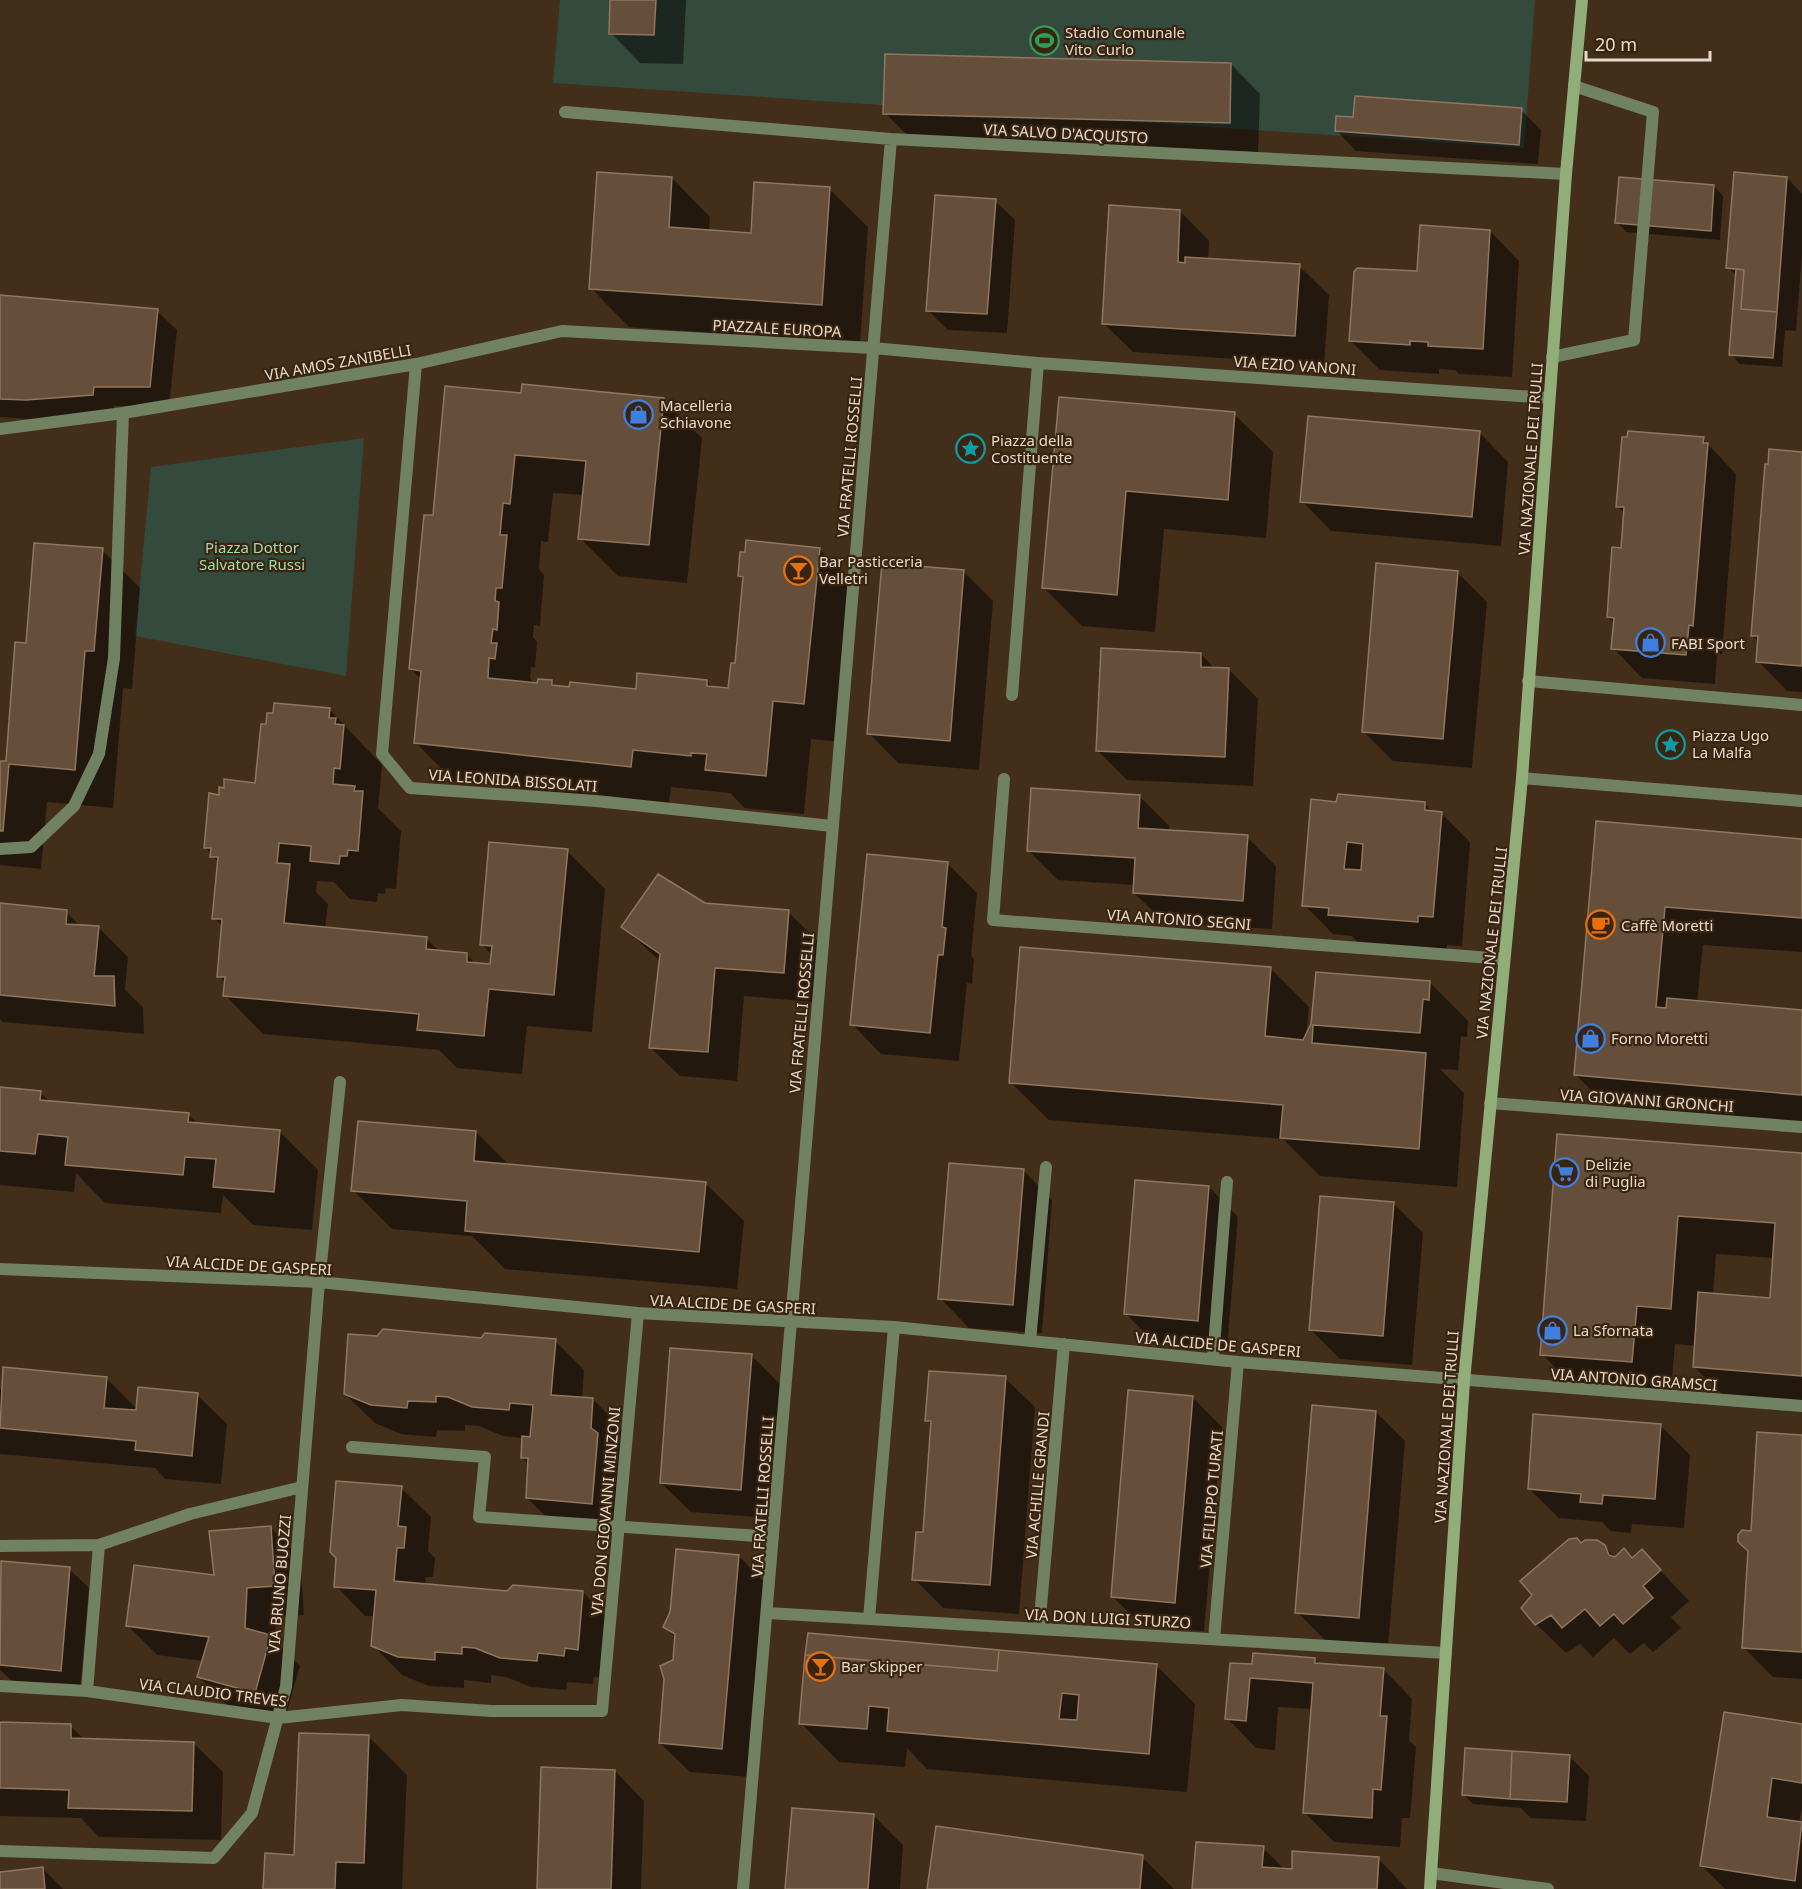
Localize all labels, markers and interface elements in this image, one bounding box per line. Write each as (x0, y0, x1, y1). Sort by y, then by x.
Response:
place label: Stadio Comunale Vito Curlo (1065, 22, 1185, 59)
scale bar (1586, 24, 1710, 62)
sports icon: Stadio Comunale Vito Curlo (1028, 25, 1060, 57)
text: 20 m (1595, 32, 1637, 56)
street label: VIA SALVO D'ACQUISTO (983, 119, 1149, 147)
street label: PIAZZALE EUROPA (712, 315, 842, 341)
street label: VIA AMOS ZANIBELLI (263, 339, 413, 385)
street label: VIA EZIO VANONI (1233, 351, 1357, 379)
street label: VIA NAZIONALE DEI TRULLI (1513, 362, 1547, 556)
street label: VIA FRATELLI ROSSELLI (832, 376, 866, 538)
place label: Macelleria Schiavone (660, 395, 732, 432)
shop icon: Macelleria Schiavone (623, 398, 655, 430)
place label: Piazza della Costituente (991, 430, 1073, 467)
place icon: Piazza della Costituente (954, 433, 986, 465)
park label: Piazza Dottor Salvatore Russi (199, 537, 305, 574)
place label: Bar Pasticceria Velletri (819, 551, 923, 588)
bar icon: Bar Pasticceria Velletri (782, 554, 814, 586)
shop icon: FABI Sport (1634, 627, 1666, 659)
place label: FABI Sport (1671, 633, 1746, 653)
place label: Piazza Ugo La Malfa (1692, 725, 1769, 762)
place icon: Piazza Ugo La Malfa (1655, 728, 1687, 760)
street label: VIA LEONIDA BISSOLATI (428, 764, 598, 796)
street label: VIA NAZIONALE DEI TRULLI (1471, 846, 1511, 1040)
street label: VIA ANTONIO SEGNI (1106, 904, 1252, 934)
cafe icon: Caffè Moretti (1584, 909, 1616, 941)
place label: Caffè Moretti (1621, 915, 1713, 935)
street label: VIA FRATELLI ROSSELLI (784, 932, 818, 1094)
shop icon: Forno Moretti (1574, 1022, 1606, 1054)
place label: Forno Moretti (1611, 1028, 1708, 1048)
street label: VIA GIOVANNI GRONCHI (1560, 1084, 1734, 1116)
place label: Delizie di Puglia (1585, 1154, 1646, 1191)
supermarket icon: Delizie di Puglia (1548, 1157, 1580, 1189)
street label: VIA ALCIDE DE GASPERI (165, 1251, 333, 1279)
street label: VIA ALCIDE DE GASPERI (649, 1290, 817, 1318)
shop icon: La Sfornata (1536, 1314, 1568, 1346)
place label: La Sfornata (1573, 1320, 1653, 1340)
street label: VIA ALCIDE DE GASPERI (1134, 1327, 1302, 1361)
street label: VIA NAZIONALE DEI TRULLI (1429, 1330, 1463, 1524)
street label: VIA ANTONIO GRAMSCI (1550, 1363, 1718, 1395)
street label: VIA DON GIOVANNI MINZONI (586, 1406, 624, 1616)
street label: VIA ACHILLE GRANDI (1021, 1411, 1053, 1559)
street label: VIA FRATELLI ROSSELLI (746, 1416, 778, 1578)
street label: VIA FILIPPO TURATI (1195, 1430, 1227, 1568)
street label: VIA BRUNO BUOZZI (263, 1514, 295, 1654)
street label: VIA DON LUIGI STURZO (1024, 1604, 1192, 1632)
bar icon: Bar Skipper (804, 1650, 836, 1682)
place label: Bar Skipper (841, 1656, 922, 1676)
street label: VIA CLAUDIO TREVES (138, 1673, 288, 1711)

